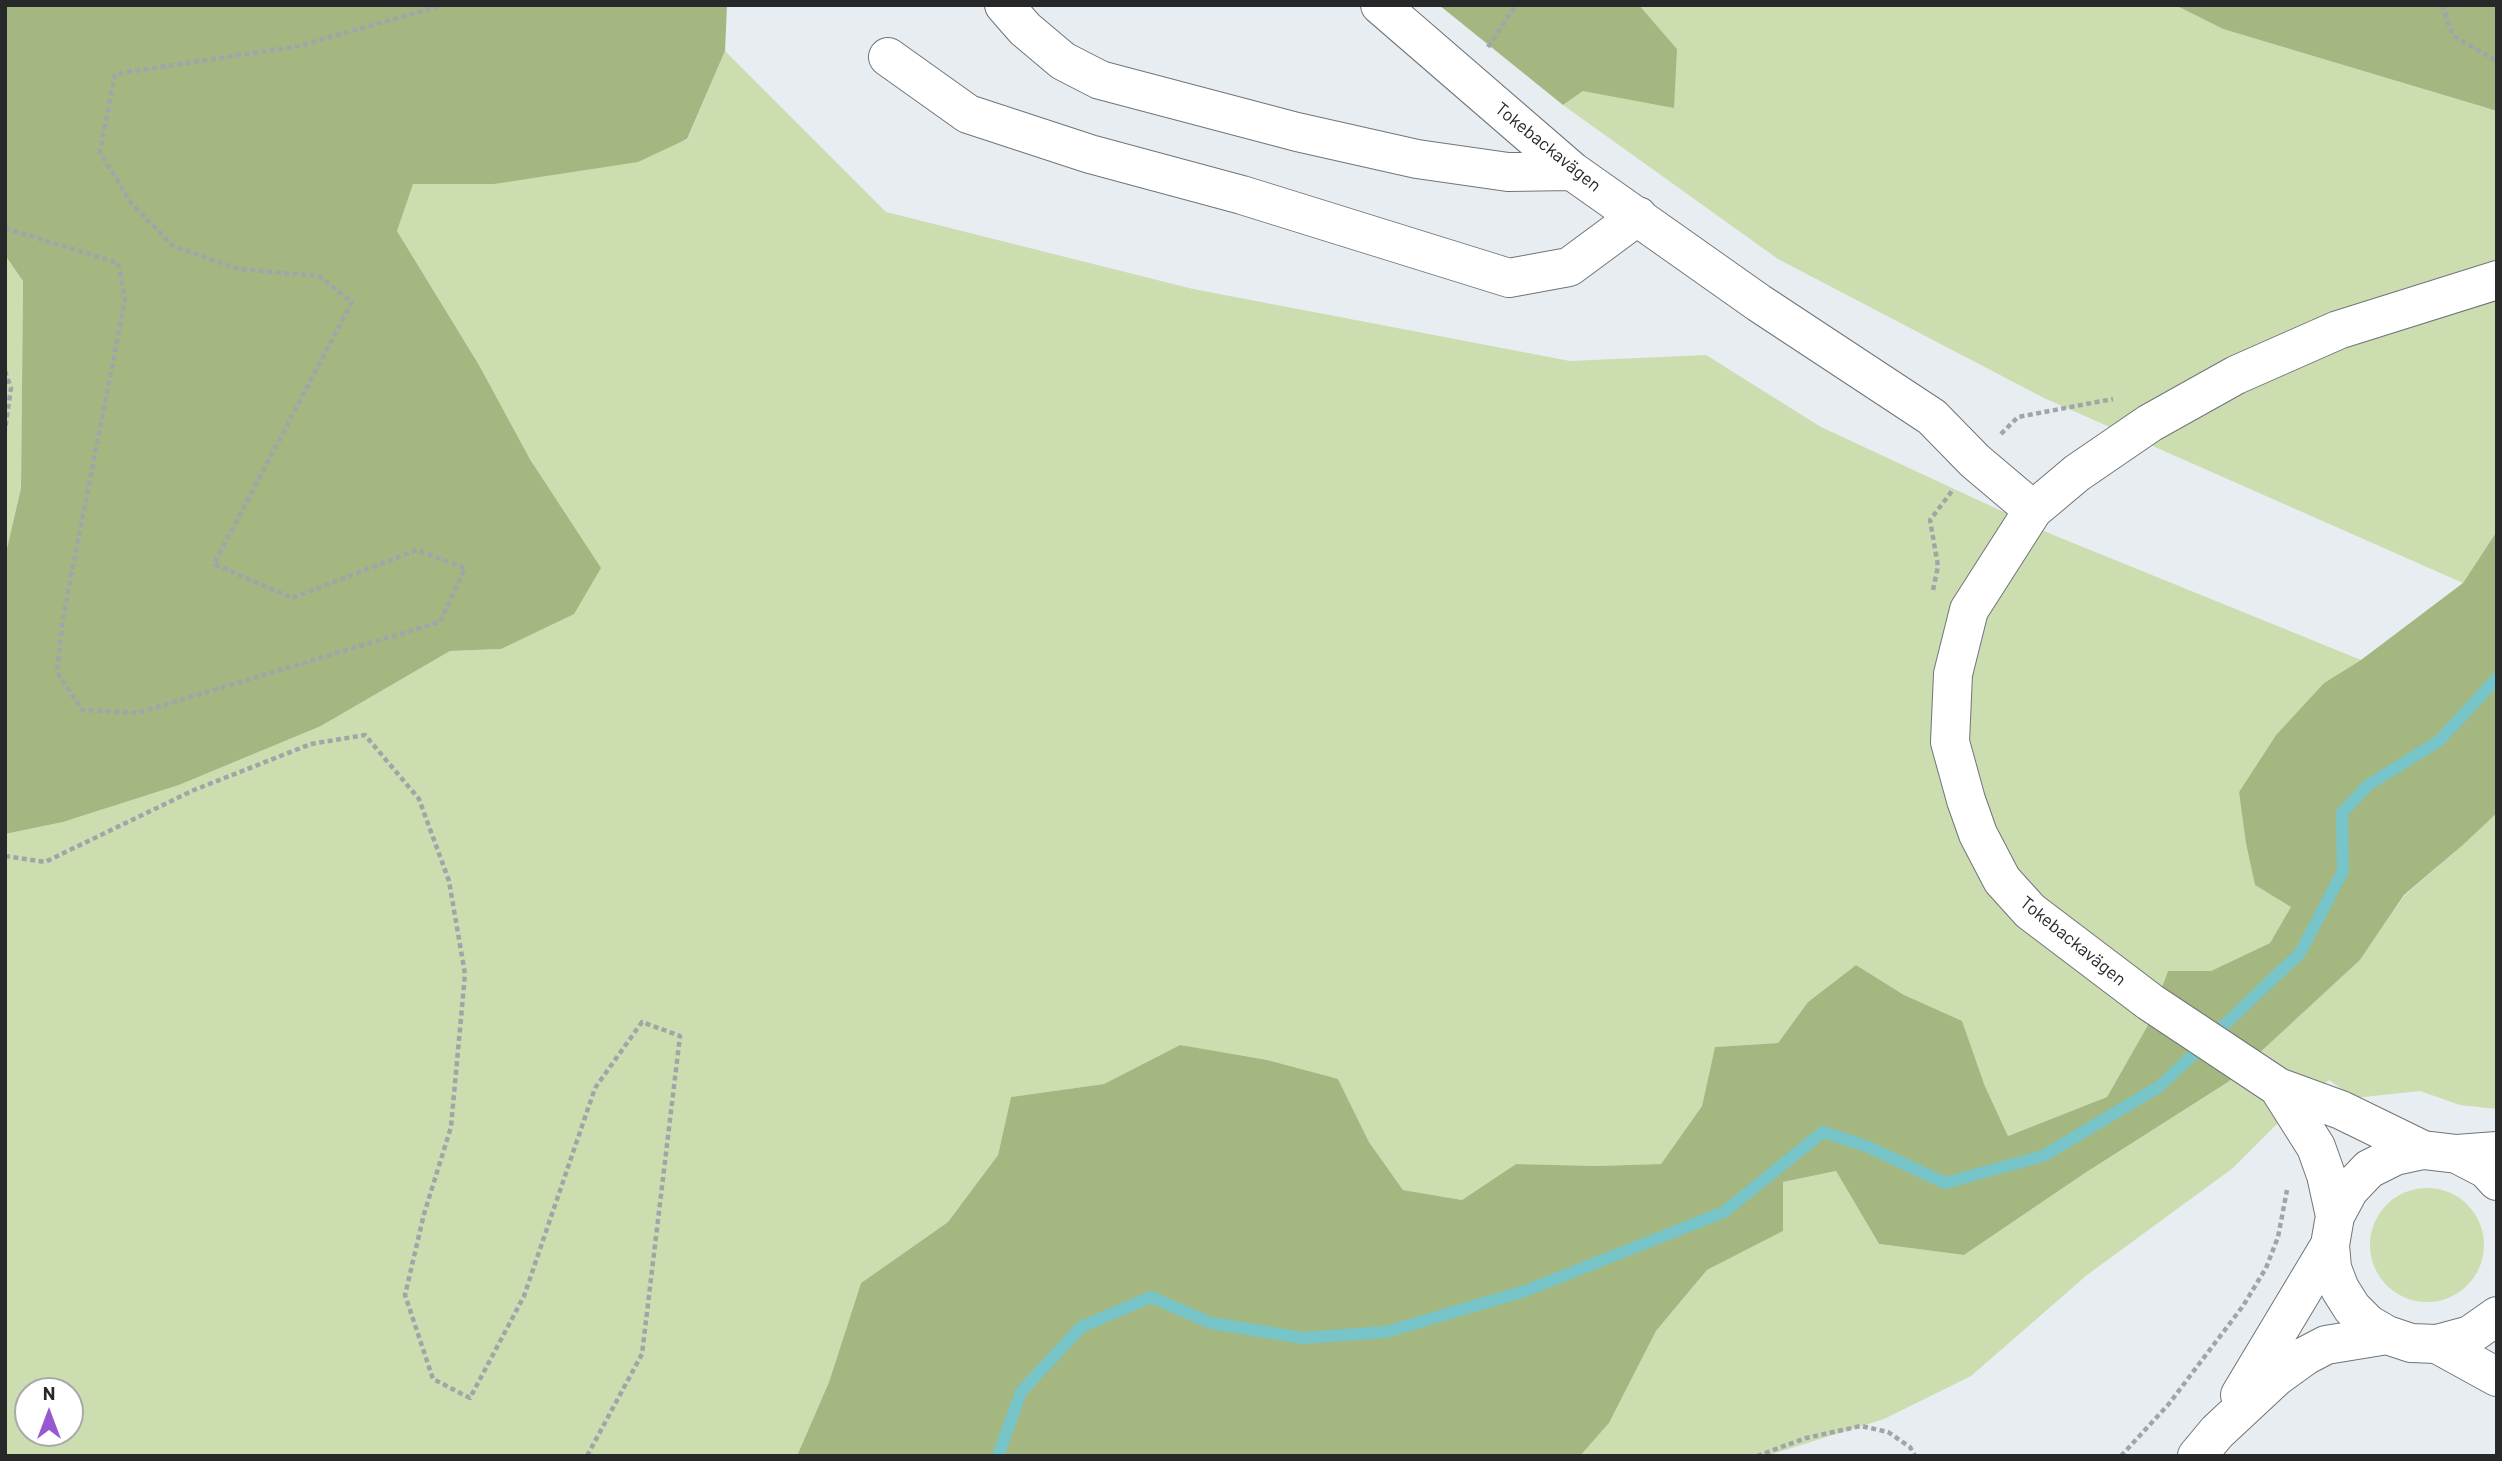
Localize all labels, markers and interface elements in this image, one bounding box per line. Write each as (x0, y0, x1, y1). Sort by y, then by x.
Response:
street label: Tokebackavägen (1491, 98, 1605, 196)
street label: Tokebackavägen (2016, 892, 2130, 990)
north arrow (14, 1377, 84, 1447)
text: N (43, 1381, 55, 1404)

